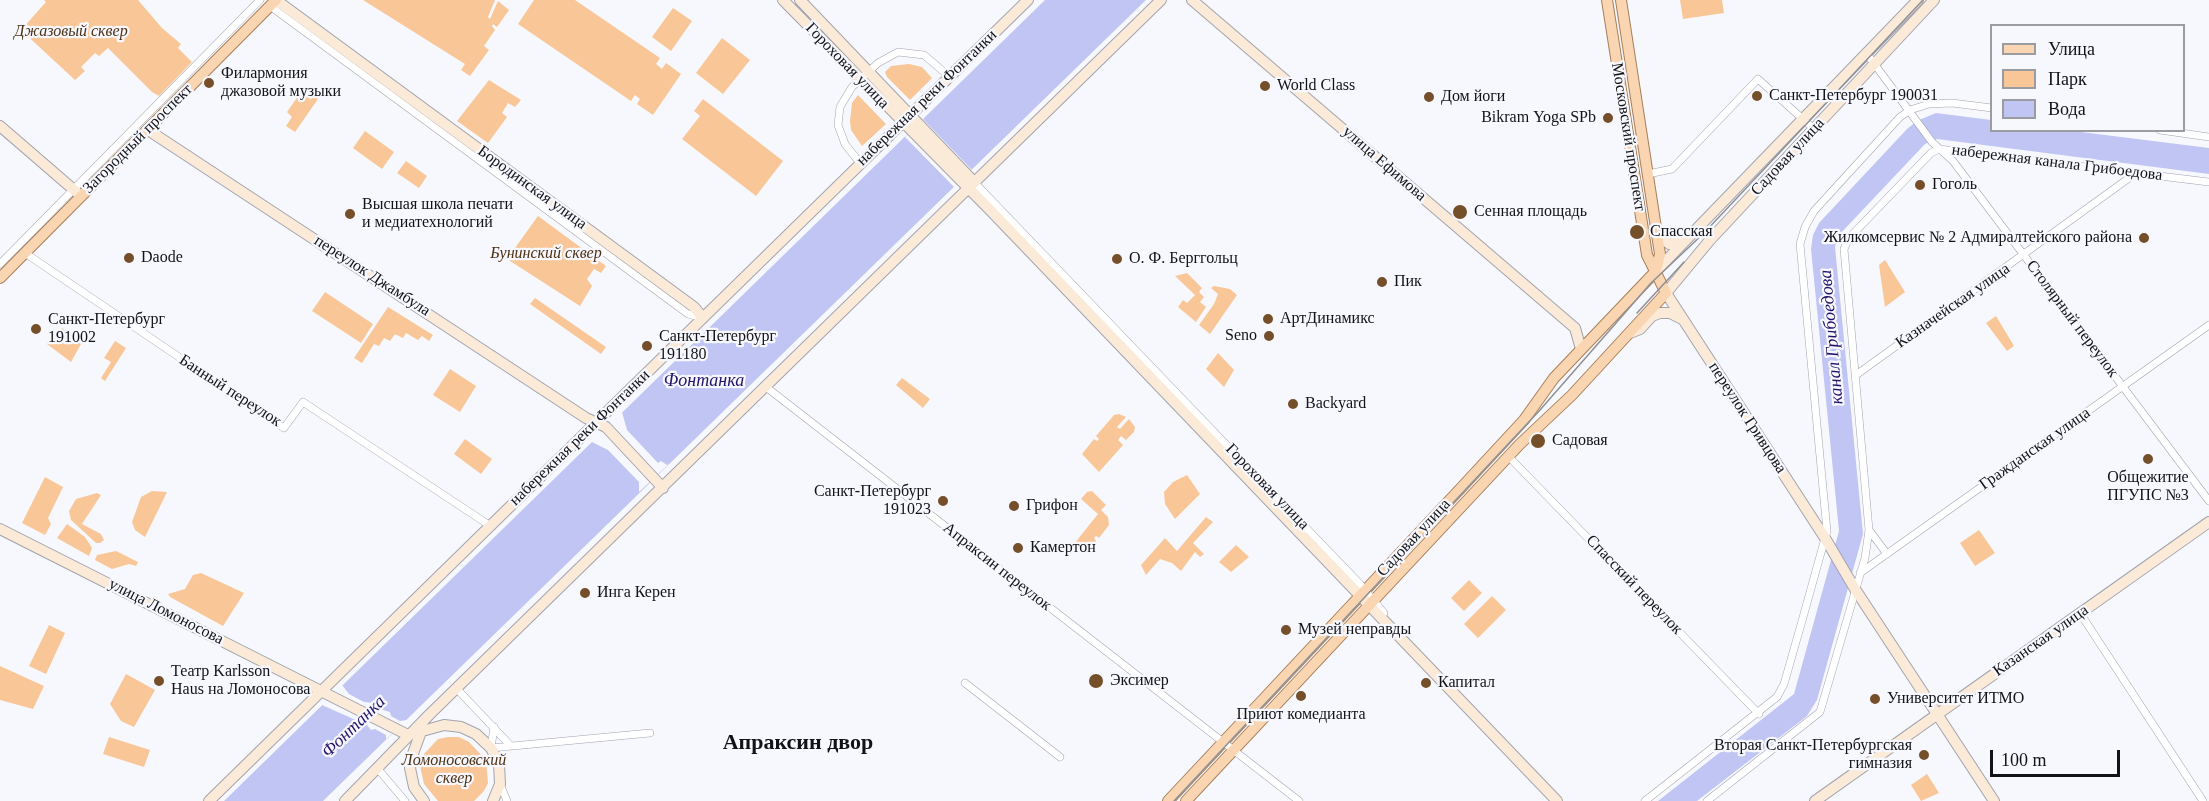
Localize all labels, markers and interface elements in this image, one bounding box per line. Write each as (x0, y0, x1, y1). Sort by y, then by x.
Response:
street label: Гороховая улица (801, 19, 893, 113)
park label: Джазовый сквер (14, 22, 128, 42)
legend (1990, 24, 2185, 132)
street label: набережная реки Фонтанки (853, 26, 1001, 170)
text: Улица (2048, 39, 2095, 59)
street label: Московский проспект (1607, 61, 1649, 213)
place label: Филармония джазовой музыки (221, 64, 341, 102)
text: Парк (2048, 69, 2087, 89)
marker: Филармония джазовой музыки (202, 76, 216, 90)
place label: World Class (1277, 76, 1355, 96)
marker: World Class (1258, 79, 1272, 93)
street label: Загородный проспект (79, 80, 197, 198)
place label: Санкт-Петербург 190031 (1769, 86, 1938, 106)
place label: Дом йоги (1441, 87, 1505, 107)
marker: Санкт-Петербург 190031 (1750, 89, 1764, 103)
marker: Дом йоги (1422, 90, 1436, 104)
text: Вода (2048, 99, 2086, 119)
place label: Bikram Yoga SPb (1481, 108, 1596, 128)
marker: Bikram Yoga SPb (1601, 111, 1615, 125)
street label: Садовая улица (1747, 114, 1829, 200)
street label: улица Ефимова (1338, 122, 1430, 206)
street label: набережная канала Грибоедова (1951, 141, 2163, 185)
street label: Бородинская улица (474, 142, 590, 234)
place label: Гоголь (1932, 175, 1977, 195)
marker: Гоголь (1913, 178, 1927, 192)
place label: Высшая школа печати и медиатехнологий (362, 195, 513, 233)
place label: Сенная площадь (1474, 202, 1587, 222)
marker: Сенная площадь (1451, 203, 1469, 221)
marker: Высшая школа печати и медиатехнологий (343, 207, 357, 221)
place label: Спасская (1650, 222, 1713, 242)
marker: Спасская (1628, 223, 1646, 241)
place label: Жилкомсервис № 2 Адмиралтейского района (1824, 228, 2132, 248)
street label: переулок Джамбула (310, 231, 434, 321)
marker: Жилкомсервис № 2 Адмиралтейского района (2137, 231, 2151, 245)
park label: Бунинский сквер (490, 244, 602, 264)
place label: Daode (141, 248, 183, 268)
place label: О. Ф. Берггольц (1129, 249, 1238, 269)
marker: Daode (122, 251, 136, 265)
marker: О. Ф. Берггольц (1110, 252, 1124, 266)
street label: Столярный переулок (2022, 257, 2122, 381)
street label: Казначейская улица (1892, 259, 2014, 353)
water label: канал Грибоедова (1815, 269, 1849, 405)
place label: Пик (1394, 272, 1422, 292)
marker: Пик (1375, 275, 1389, 289)
place label: АртДинамикс (1280, 309, 1375, 329)
place label: Санкт-Петербург 191002 (48, 310, 165, 348)
marker: АртДинамикс (1261, 312, 1275, 326)
marker: Санкт-Петербург 191002 (29, 322, 43, 336)
place label: Seno (1225, 326, 1257, 346)
place label: Санкт-Петербург 191180 (659, 327, 776, 365)
marker: Seno (1262, 329, 1276, 343)
marker: Санкт-Петербург 191180 (640, 339, 654, 353)
street label: Банный переулок (175, 351, 285, 431)
street label: переулок Гривцова (1704, 359, 1790, 477)
street label: набережная реки Фонтанки (506, 366, 654, 510)
water label: Фонтанка (664, 370, 744, 392)
place label: Backyard (1305, 394, 1366, 414)
marker: Backyard (1286, 397, 1300, 411)
street label: Гражданская улица (1976, 404, 2094, 494)
place label: Садовая (1552, 431, 1608, 451)
marker: Садовая (1529, 432, 1547, 450)
street label: Гороховая улица (1221, 440, 1313, 534)
marker: Общежитие ПГУПС №3 (2141, 452, 2155, 466)
place label: Общежитие ПГУПС №3 (2107, 468, 2189, 506)
place label: Санкт-Петербург 191023 (814, 482, 931, 520)
marker: Санкт-Петербург 191023 (936, 494, 950, 508)
street label: Садовая улица (1373, 495, 1455, 581)
place label: Грифон (1026, 496, 1078, 516)
marker: Грифон (1007, 499, 1021, 513)
street label: Апраксин переулок (939, 519, 1055, 615)
street label: Спасский переулок (1582, 531, 1686, 639)
place label: Камертон (1030, 538, 1096, 558)
marker: Камертон (1011, 541, 1025, 555)
street label: улица Ломоносова (105, 575, 227, 649)
place label: Инга Керен (597, 583, 676, 603)
marker: Инга Керен (578, 586, 592, 600)
street label: Казанская улица (1990, 601, 2092, 681)
place label: Музей неправды (1298, 620, 1411, 640)
marker: Музей неправды (1279, 623, 1293, 637)
place label: Театр Karlsson Haus на Ломоносова (171, 662, 310, 700)
place label: Эксимер (1110, 671, 1169, 691)
marker: Эксимер (1087, 672, 1105, 690)
place label: Капитал (1438, 673, 1495, 693)
marker: Театр Karlsson Haus на Ломоносова (152, 674, 166, 688)
marker: Капитал (1419, 676, 1433, 690)
marker: Приют комедианта (1294, 689, 1308, 703)
place label: Университет ИТМО (1887, 689, 2024, 709)
water label: Фонтанка (318, 691, 390, 763)
marker: Университет ИТМО (1868, 692, 1882, 706)
place label: Приют комедианта (1236, 705, 1366, 725)
district label: Апраксин двор (723, 730, 873, 756)
place label: Вторая Санкт-Петербургская гимназия (1714, 736, 1912, 774)
scale bar (1993, 738, 2124, 776)
marker: Вторая Санкт-Петербургская гимназия (1917, 748, 1931, 762)
text: 100 m (2001, 750, 2047, 770)
park label: Ломоносовский сквер (402, 751, 506, 789)

